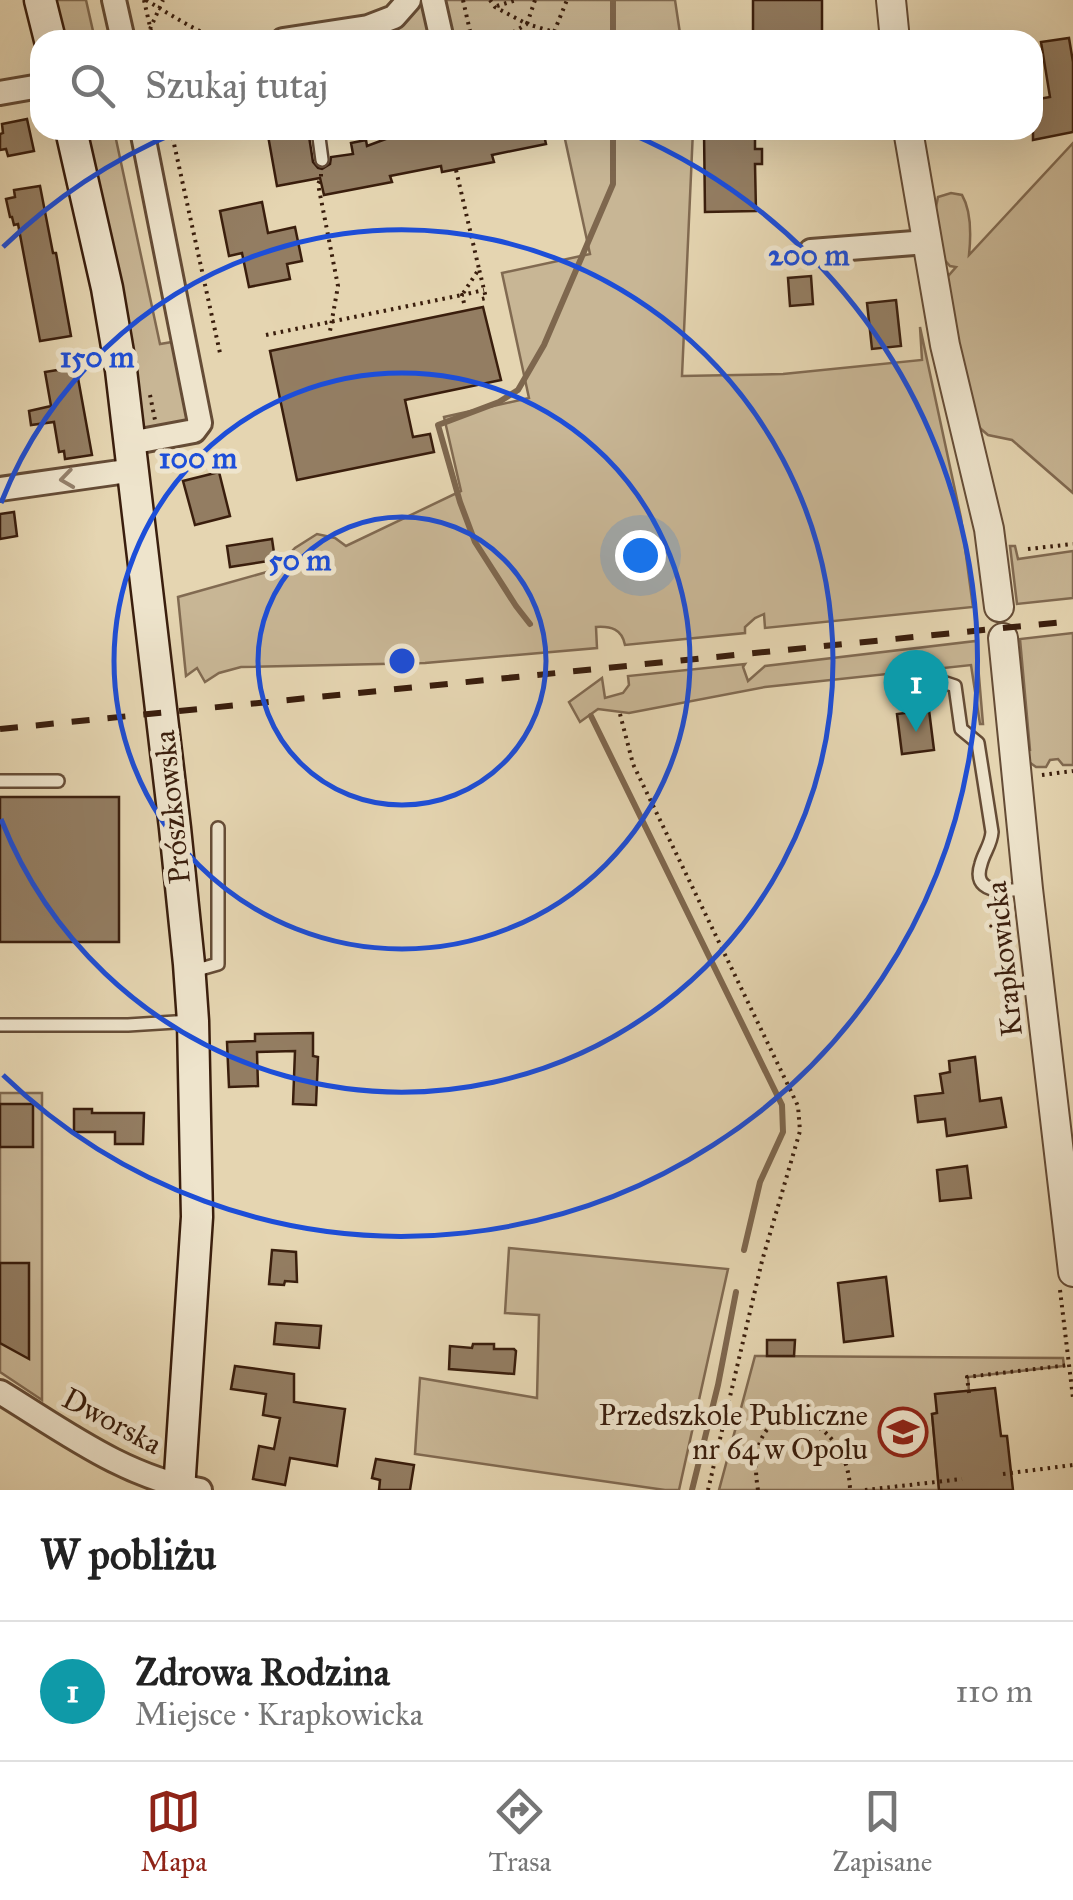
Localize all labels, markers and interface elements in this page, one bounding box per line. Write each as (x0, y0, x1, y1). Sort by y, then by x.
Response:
search box (30, 30, 1043, 140)
icon: search (65, 58, 120, 113)
text: Szukaj tutaj (145, 62, 328, 108)
text: 200 m (768, 237, 850, 273)
text: 150 m (60, 339, 135, 375)
text: 100 m (159, 440, 238, 476)
one-way arrow (59, 468, 75, 489)
your location (615, 530, 666, 581)
text: 50 m (268, 542, 332, 578)
centre of rings (384, 643, 420, 679)
pin: 1 (884, 650, 948, 732)
street label: Prószkowska (146, 728, 198, 886)
street label: Krapkowicka (978, 879, 1030, 1038)
street label: Dworska (56, 1380, 168, 1462)
place label: Przedszkole Publiczne nr 64 w Opolu (599, 1397, 868, 1467)
school or university icon: Przedszkole Publiczne nr 64 w Opolu (877, 1406, 929, 1458)
text: W pobliżu (40, 1529, 216, 1581)
text: Zdrowa Rodzina (135, 1649, 390, 1695)
text: 1 (66, 1672, 79, 1711)
text: 110 m (955, 1672, 1033, 1711)
text: Miejsce · Krapkowicka (135, 1695, 423, 1734)
tab: Mapa (141, 1784, 207, 1879)
tab: Trasa (488, 1784, 551, 1879)
tab: Zapisane (833, 1784, 932, 1879)

